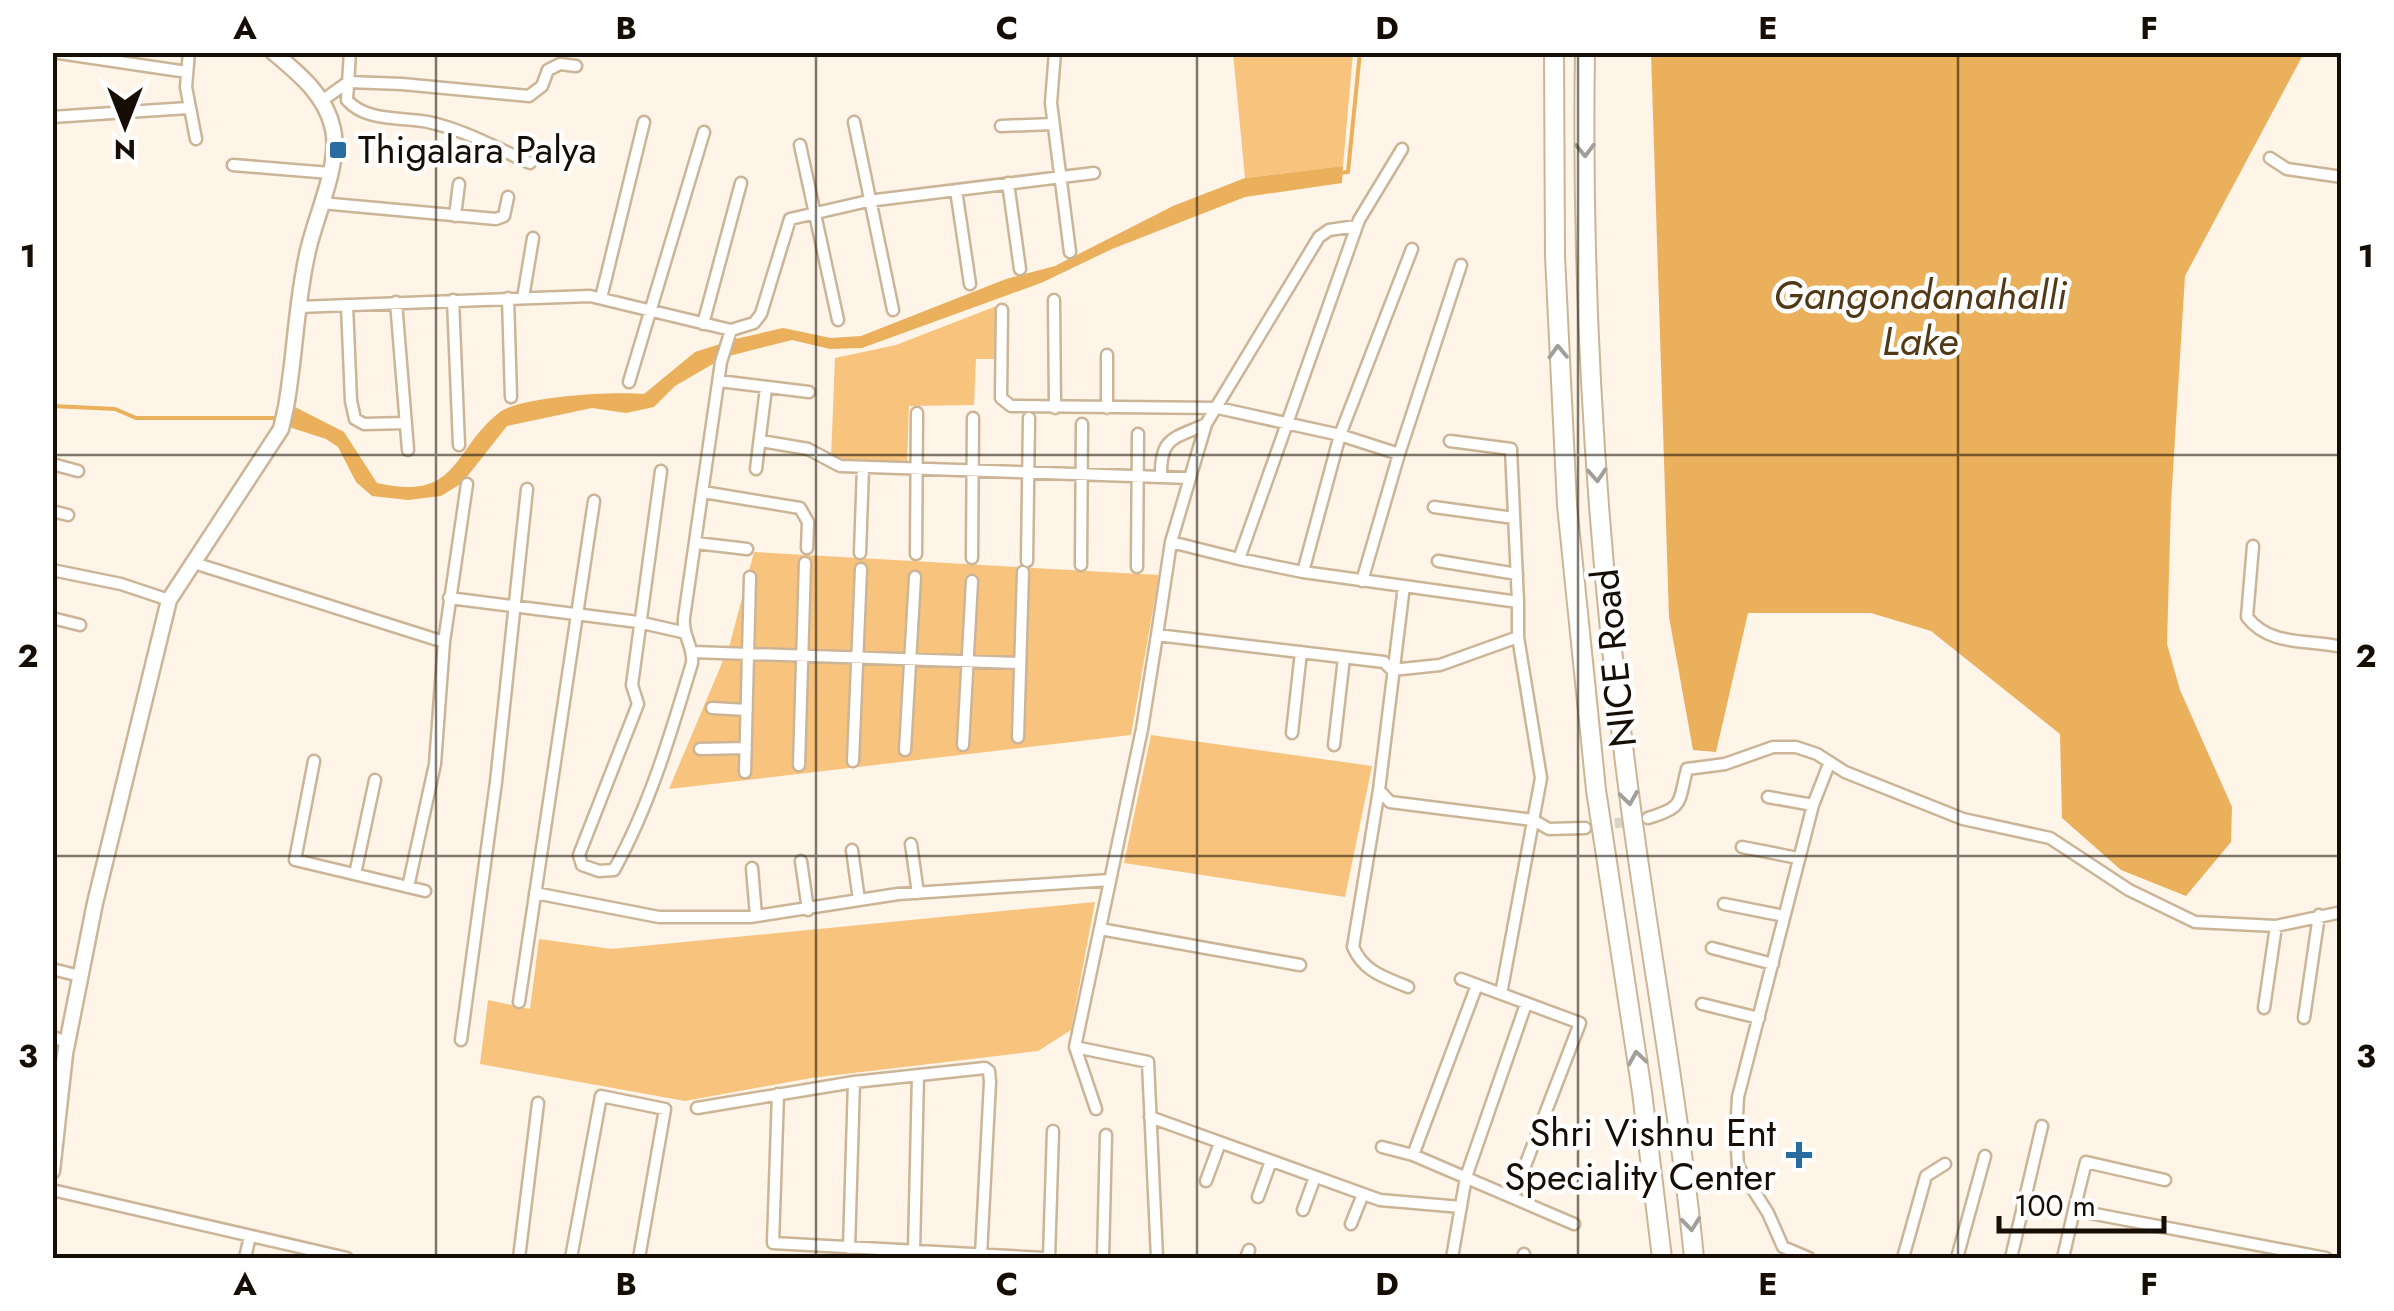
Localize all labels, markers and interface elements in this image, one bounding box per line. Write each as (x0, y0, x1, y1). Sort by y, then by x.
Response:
text: A (232, 5, 257, 51)
text: B (615, 5, 637, 51)
text: C (996, 5, 1018, 51)
text: D (1375, 5, 1399, 51)
text: E (1758, 5, 1778, 51)
text: F (2140, 5, 2158, 51)
north arrow (75, 75, 175, 175)
place label: Thigalara Palya (358, 122, 597, 177)
text: N (114, 129, 136, 170)
marker: Thigalara Palya (327, 139, 349, 161)
one-way arrow (1574, 142, 1595, 158)
text: 1 (20, 233, 36, 279)
text: 1 (2358, 233, 2374, 279)
water label: Gangondanahalli Lake (1773, 266, 2068, 370)
one-way arrow (1548, 344, 1569, 360)
one-way arrow (1586, 467, 1607, 483)
street label: NICE Road (1577, 566, 1650, 750)
text: 2 (18, 633, 39, 679)
text: 2 (2356, 633, 2377, 679)
one-way arrow (1618, 790, 1639, 806)
text: 3 (18, 1033, 38, 1079)
text: 3 (2356, 1033, 2376, 1079)
one-way arrow (1627, 1049, 1648, 1066)
place label: Shri Vishnu Ent Speciality Center (1504, 1105, 1776, 1204)
marker: Shri Vishnu Ent Speciality Center (1786, 1142, 1812, 1168)
scale bar (1999, 1171, 2164, 1233)
text: 100 m (2014, 1184, 2096, 1227)
one-way arrow (1679, 1216, 1701, 1232)
text: A (232, 1261, 257, 1307)
text: B (615, 1261, 637, 1307)
text: C (996, 1261, 1018, 1307)
text: D (1375, 1261, 1399, 1307)
text: E (1758, 1261, 1778, 1307)
text: F (2140, 1261, 2158, 1307)

